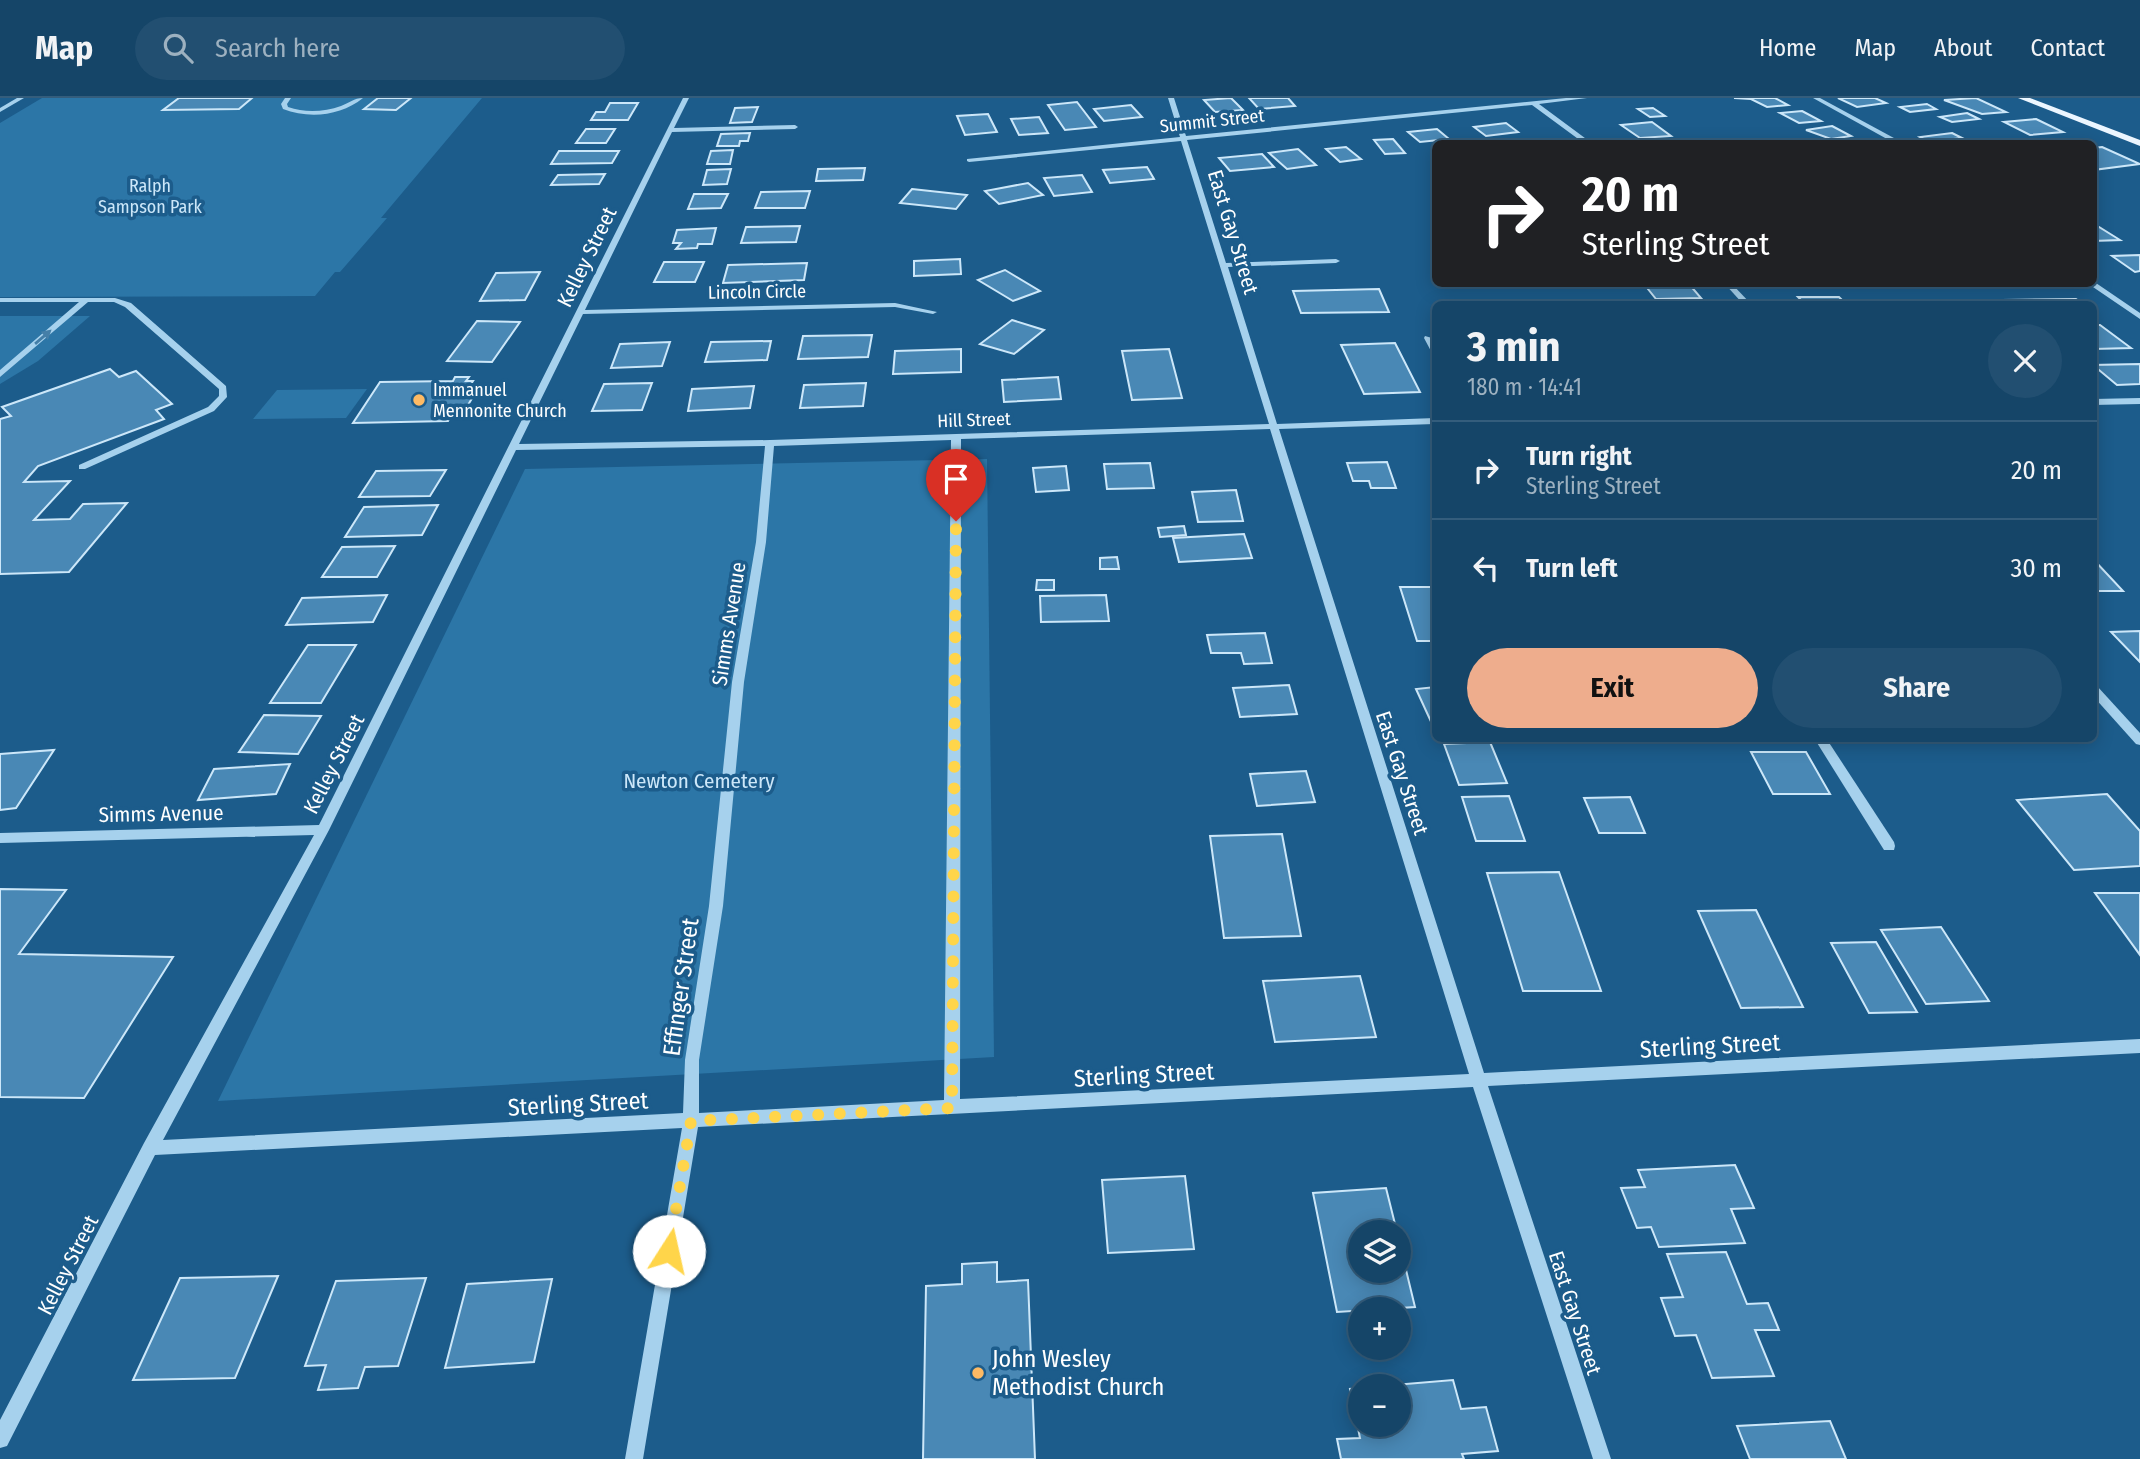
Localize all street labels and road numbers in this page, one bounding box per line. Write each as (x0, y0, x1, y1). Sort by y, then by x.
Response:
street label: Summit Street (1159, 105, 1265, 137)
street label: East Gay Street (1202, 167, 1264, 297)
street label: Kelley Street (552, 202, 623, 311)
street label: Lincoln Circle (708, 280, 806, 304)
street label: Hill Street (937, 408, 1011, 432)
street label: Simms Avenue (706, 560, 752, 688)
street label: East Gay Street (1370, 708, 1434, 838)
street label: Kelley Street (298, 710, 370, 818)
street label: Simms Avenue (98, 800, 224, 828)
street label: Effinger Street (657, 916, 705, 1058)
street label: Sterling Street (1639, 1028, 1781, 1064)
street label: Sterling Street (1073, 1057, 1215, 1093)
street label: Sterling Street (507, 1086, 649, 1122)
street label: Kelley Street (32, 1211, 104, 1319)
street label: East Gay Street (1543, 1248, 1607, 1378)

